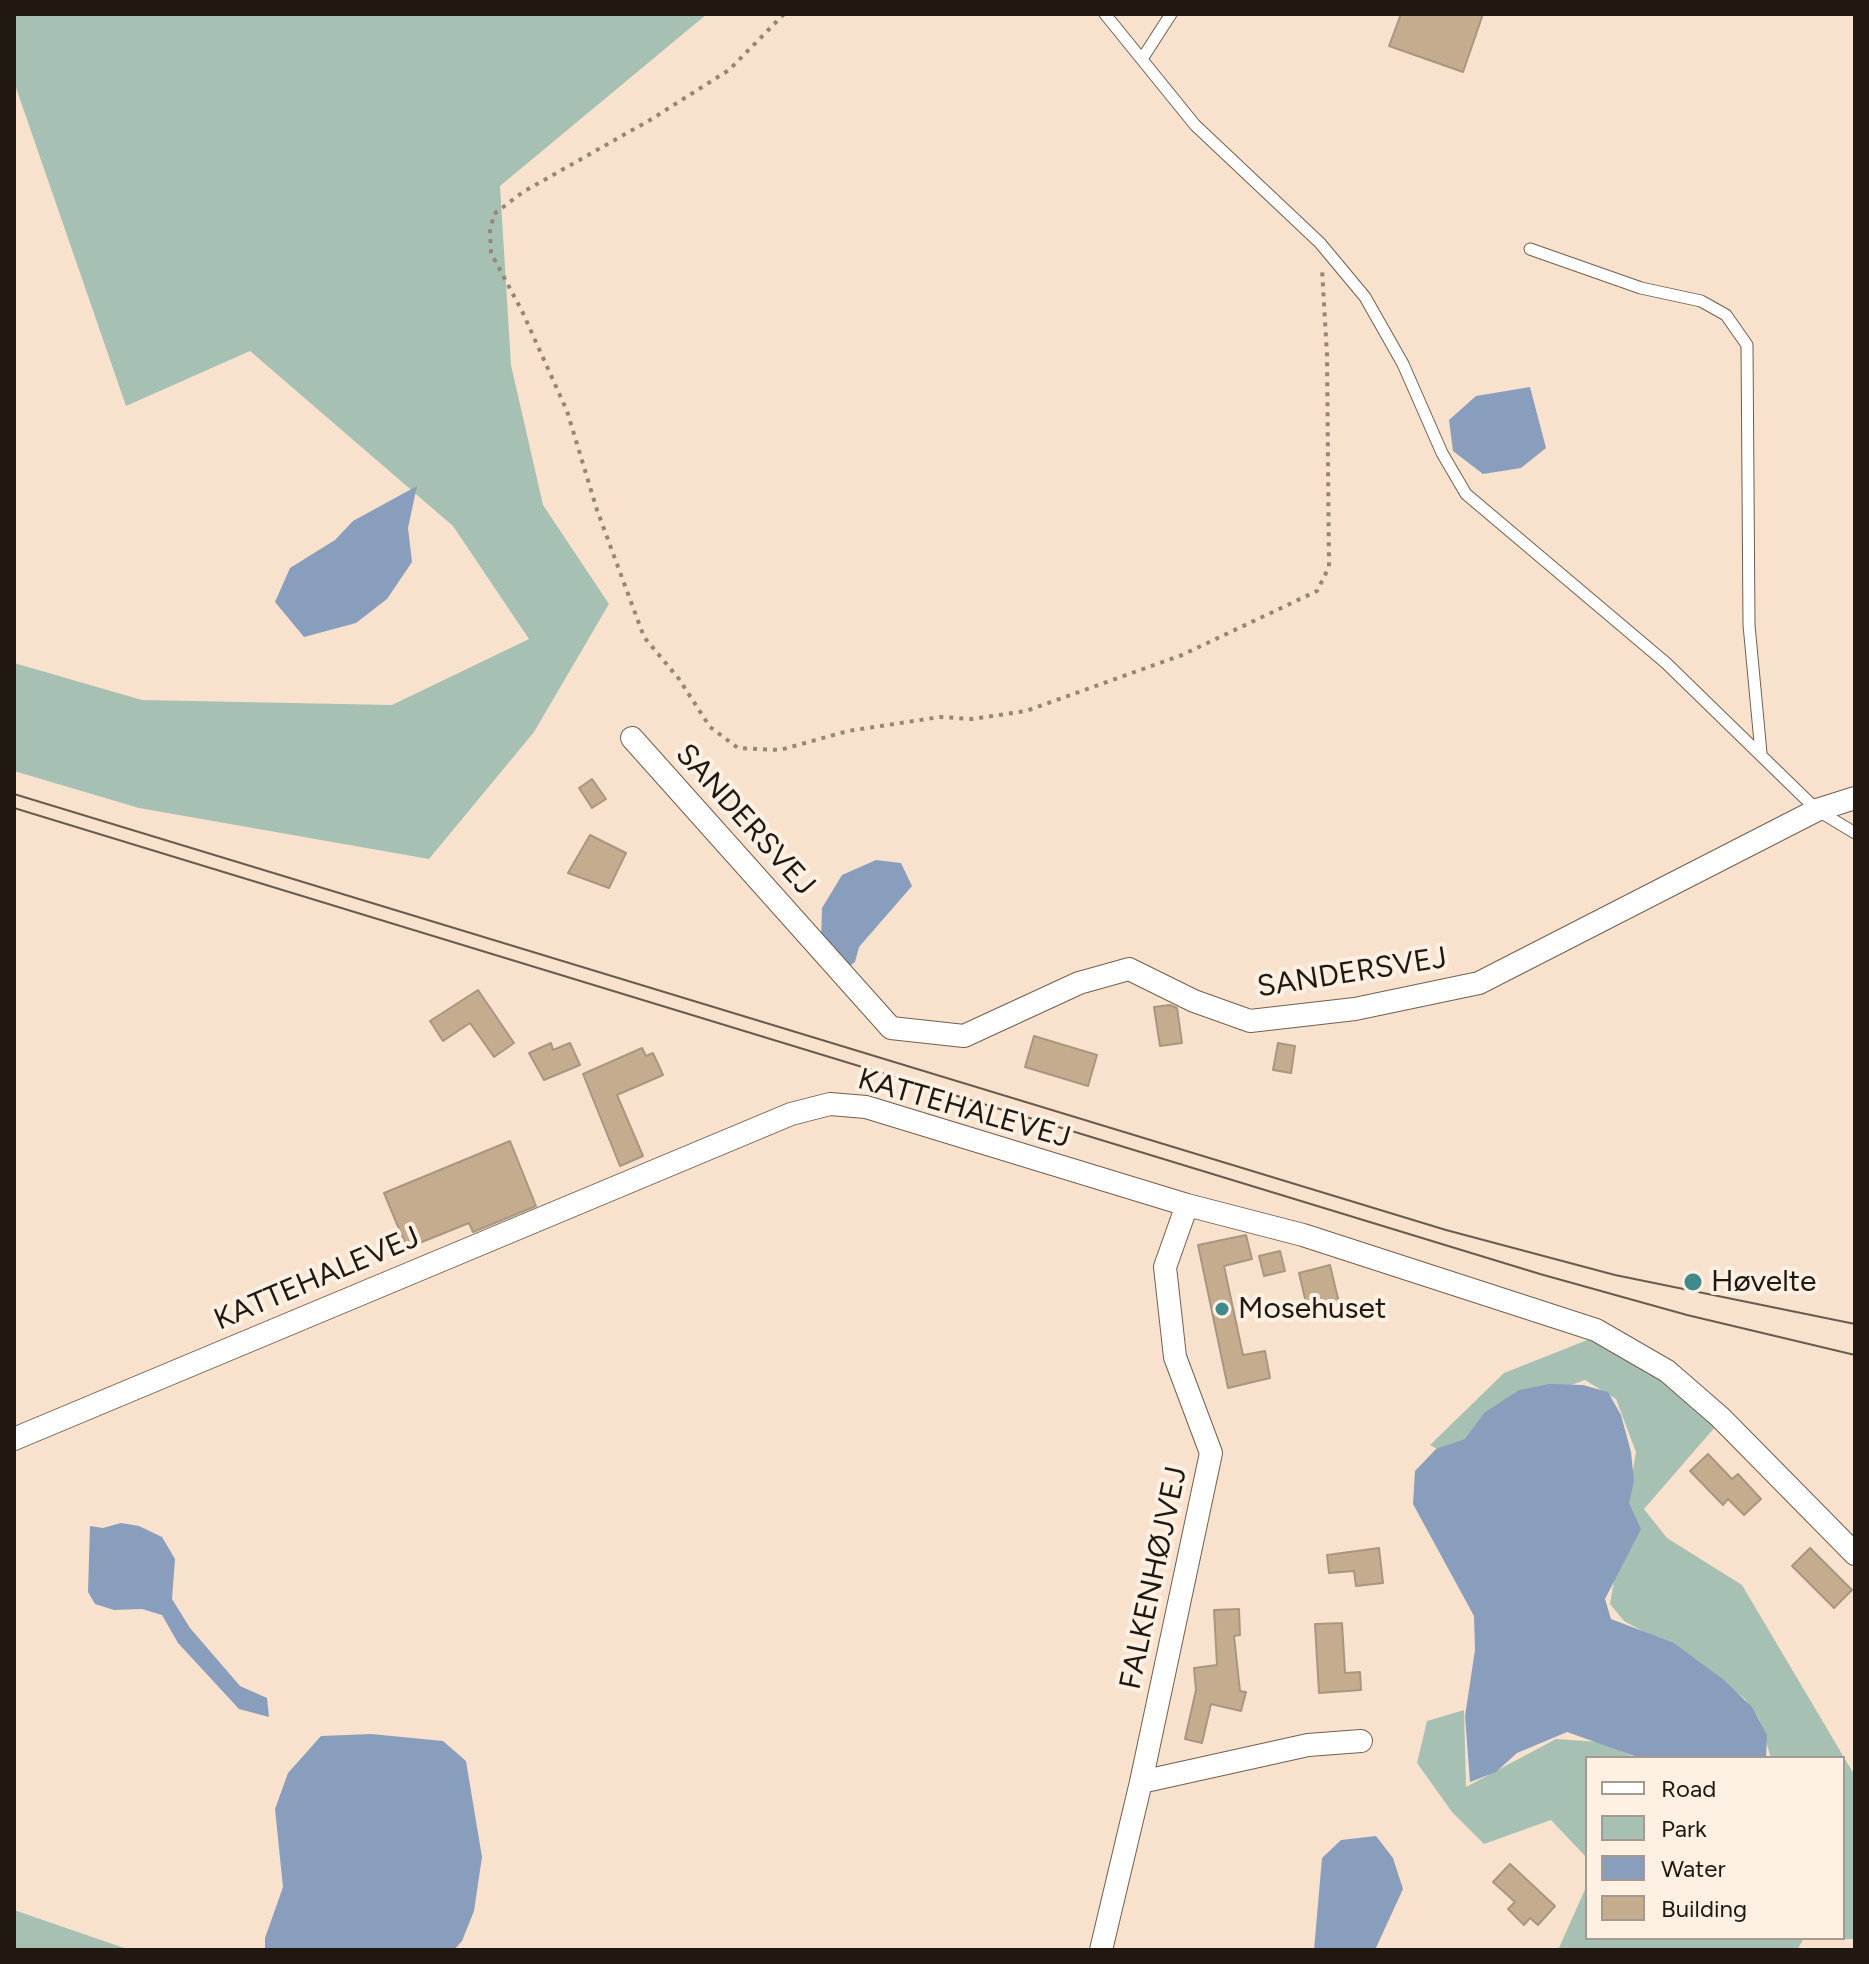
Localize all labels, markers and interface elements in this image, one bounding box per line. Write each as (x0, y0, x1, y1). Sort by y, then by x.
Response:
street label: SANDERSVEJ (668, 737, 822, 903)
street label: SANDERSVEJ (1255, 940, 1449, 1006)
street label: KATTEHALEVEJ (854, 1061, 1074, 1157)
street label: KATTEHALEVEJ (209, 1220, 425, 1338)
place label: Høvelte (1711, 1264, 1816, 1300)
marker: Høvelte (1682, 1271, 1704, 1293)
place label: Mosehuset (1238, 1291, 1386, 1327)
marker: Mosehuset (1213, 1300, 1231, 1318)
street label: FALKENHØJVEJ (1113, 1463, 1195, 1693)
legend (1585, 1756, 1845, 1940)
text: Road (1661, 1774, 1716, 1803)
text: Park (1661, 1814, 1707, 1843)
text: Water (1661, 1854, 1726, 1883)
text: Building (1661, 1894, 1747, 1923)

